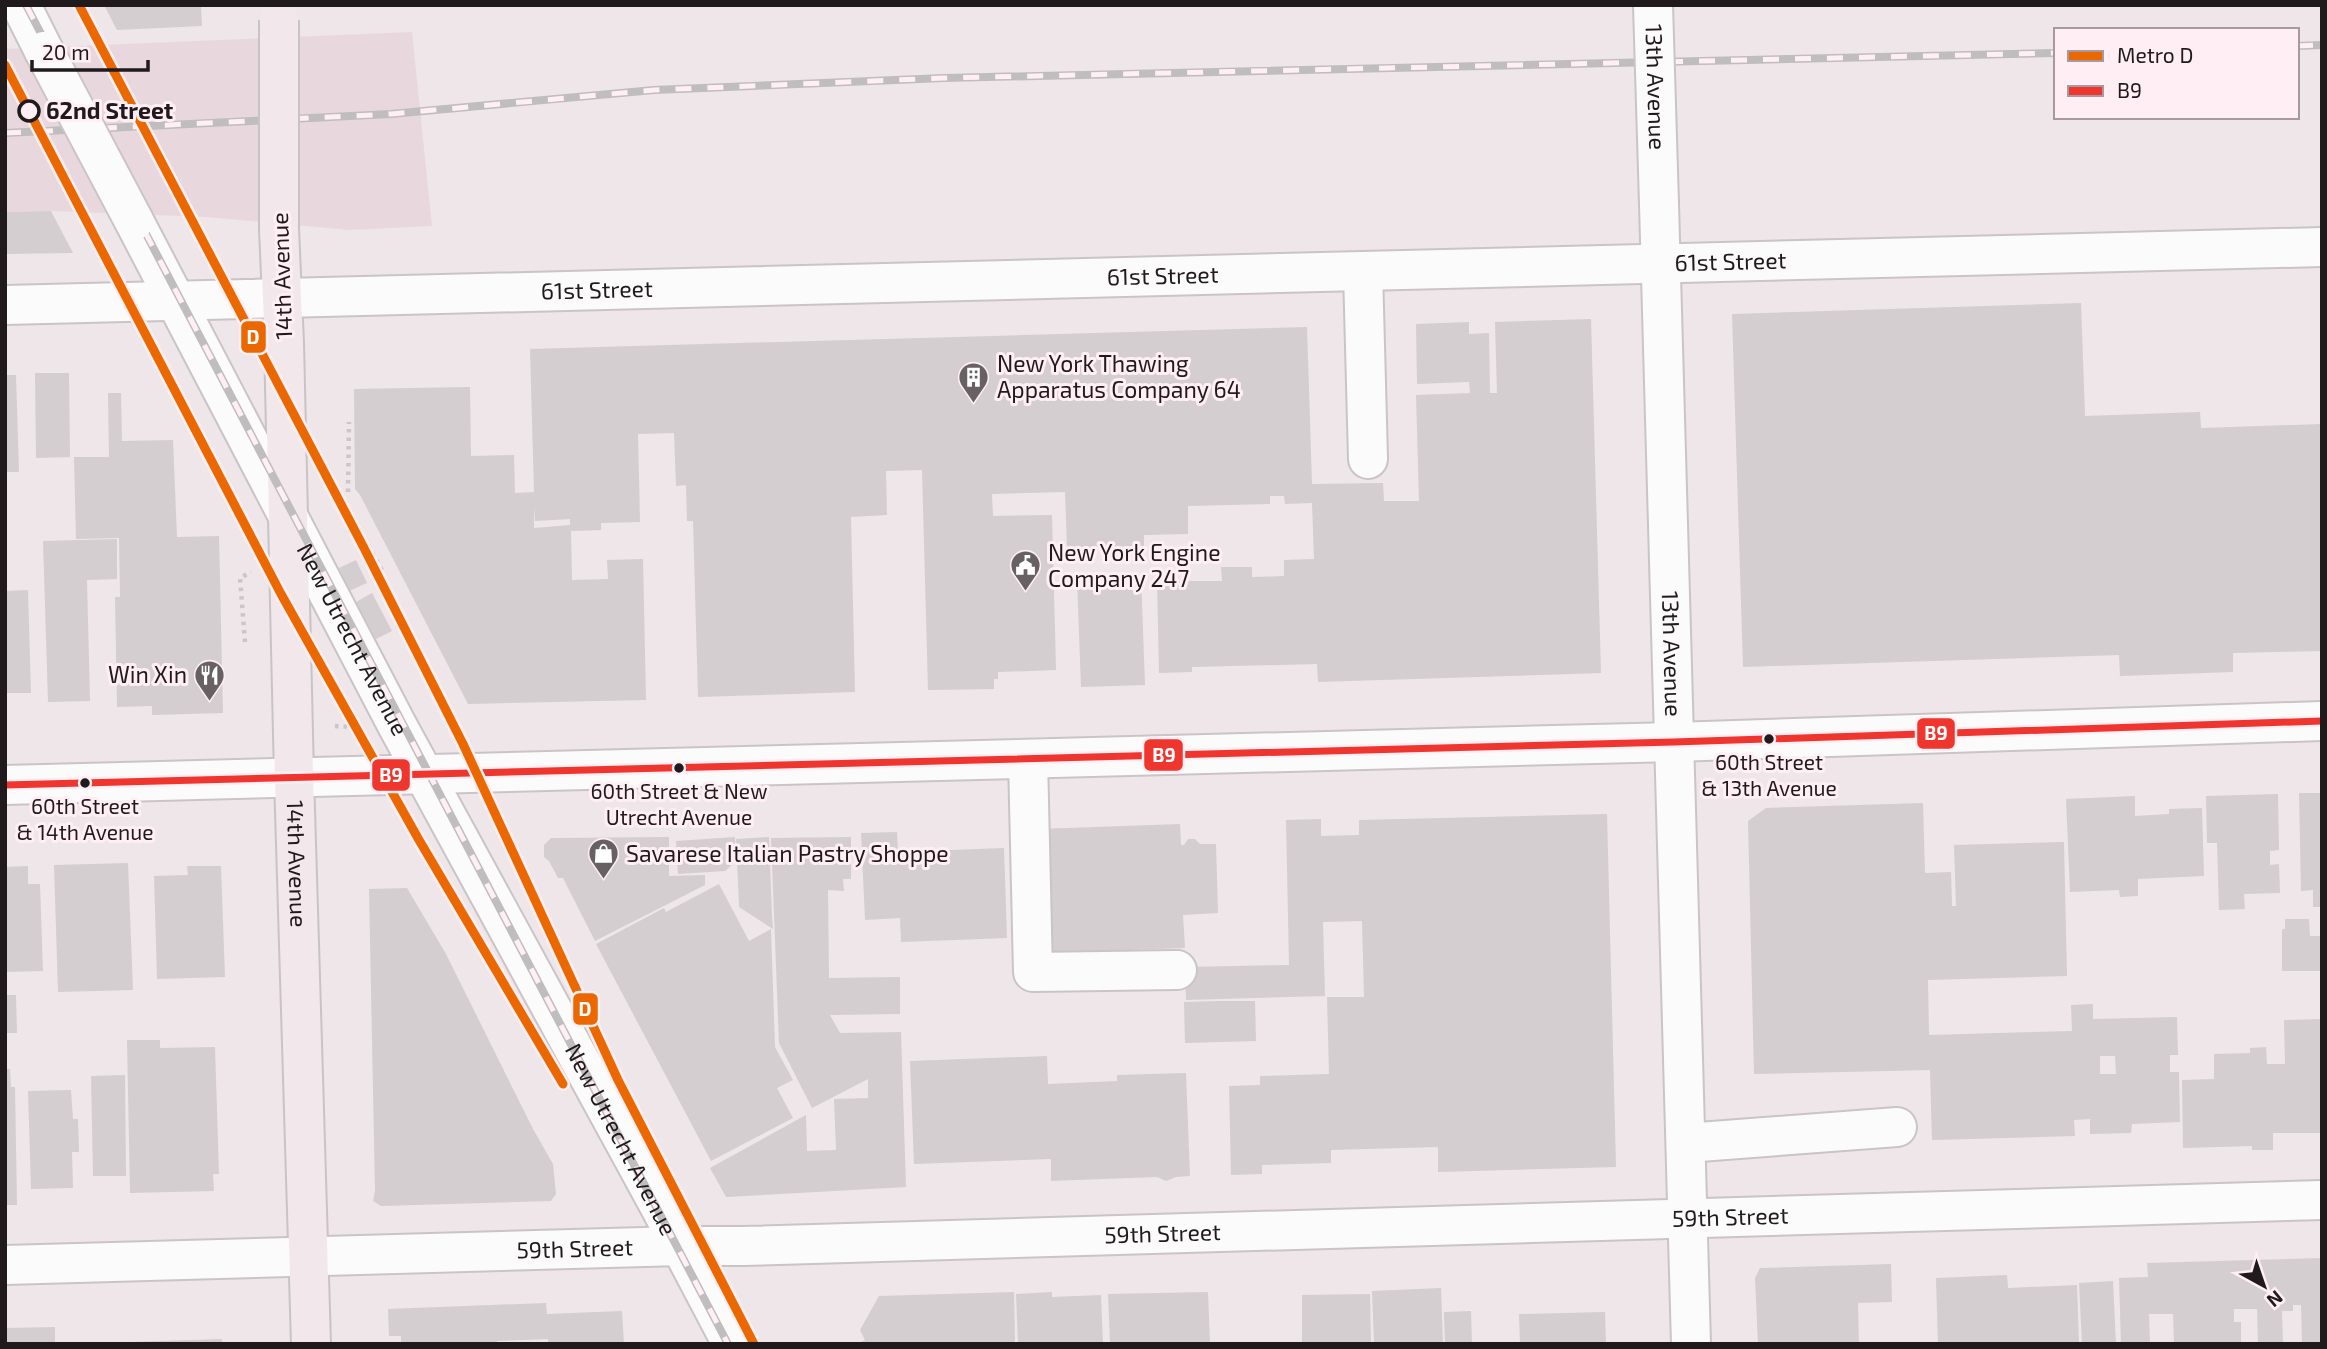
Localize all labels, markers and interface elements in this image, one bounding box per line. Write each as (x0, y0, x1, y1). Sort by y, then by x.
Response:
street label: 13th Avenue (1641, 24, 1672, 150)
scale bar (32, 28, 147, 72)
legend (2054, 28, 2299, 119)
text: 20 m (42, 39, 90, 64)
text: Metro D (2117, 42, 2193, 67)
text: B9 (2117, 77, 2142, 102)
place label: 62nd Street (46, 96, 173, 124)
marker: 62nd Street (18, 100, 40, 122)
street label: 14th Avenue (265, 212, 297, 340)
street label: 61st Street (1674, 245, 1787, 276)
street label: 61st Street (1106, 260, 1219, 290)
street label: 61st Street (541, 274, 653, 305)
line badge: D (240, 320, 267, 354)
text: D (247, 325, 260, 348)
place label: New York Thawing Apparatus Company 64 (997, 349, 1241, 403)
building icon: New York Thawing Apparatus Company 64 (957, 360, 991, 404)
street label: New Utrecht Avenue (292, 538, 415, 740)
place label: New York Engine Company 247 (1048, 538, 1221, 592)
public building icon: New York Engine Company 247 (1008, 549, 1042, 593)
street label: 13th Avenue (1657, 591, 1688, 717)
restaurant icon: Win Xin (193, 658, 227, 702)
place label: Win Xin (108, 660, 187, 688)
line badge: B9 (1916, 717, 1956, 750)
text: B9 (1924, 721, 1948, 744)
marker: 60th Street & 13th Avenue (1762, 732, 1776, 746)
line badge: B9 (1143, 738, 1184, 772)
text: B9 (1152, 743, 1176, 766)
place label: 60th Street & 13th Avenue (1701, 749, 1837, 800)
line badge: B9 (371, 758, 411, 792)
marker: 60th Street & New Utrecht Avenue (672, 761, 686, 775)
text: B9 (379, 763, 403, 786)
marker: 60th Street & 14th Avenue (78, 776, 92, 790)
place label: 60th Street & New Utrecht Avenue (591, 778, 767, 829)
place label: 60th Street & 14th Avenue (17, 793, 153, 844)
street label: 14th Avenue (282, 800, 313, 928)
shop icon: Savarese Italian Pastry Shoppe (586, 837, 620, 881)
place label: Savarese Italian Pastry Shoppe (626, 839, 949, 867)
line badge: D (572, 992, 599, 1026)
text: D (579, 997, 592, 1020)
street label: New Utrecht Avenue (560, 1038, 683, 1240)
street label: 59th Street (1672, 1201, 1789, 1232)
street label: 59th Street (1104, 1217, 1222, 1248)
street label: 59th Street (516, 1232, 634, 1264)
north arrow (2229, 1251, 2299, 1321)
text: N (2263, 1286, 2288, 1313)

